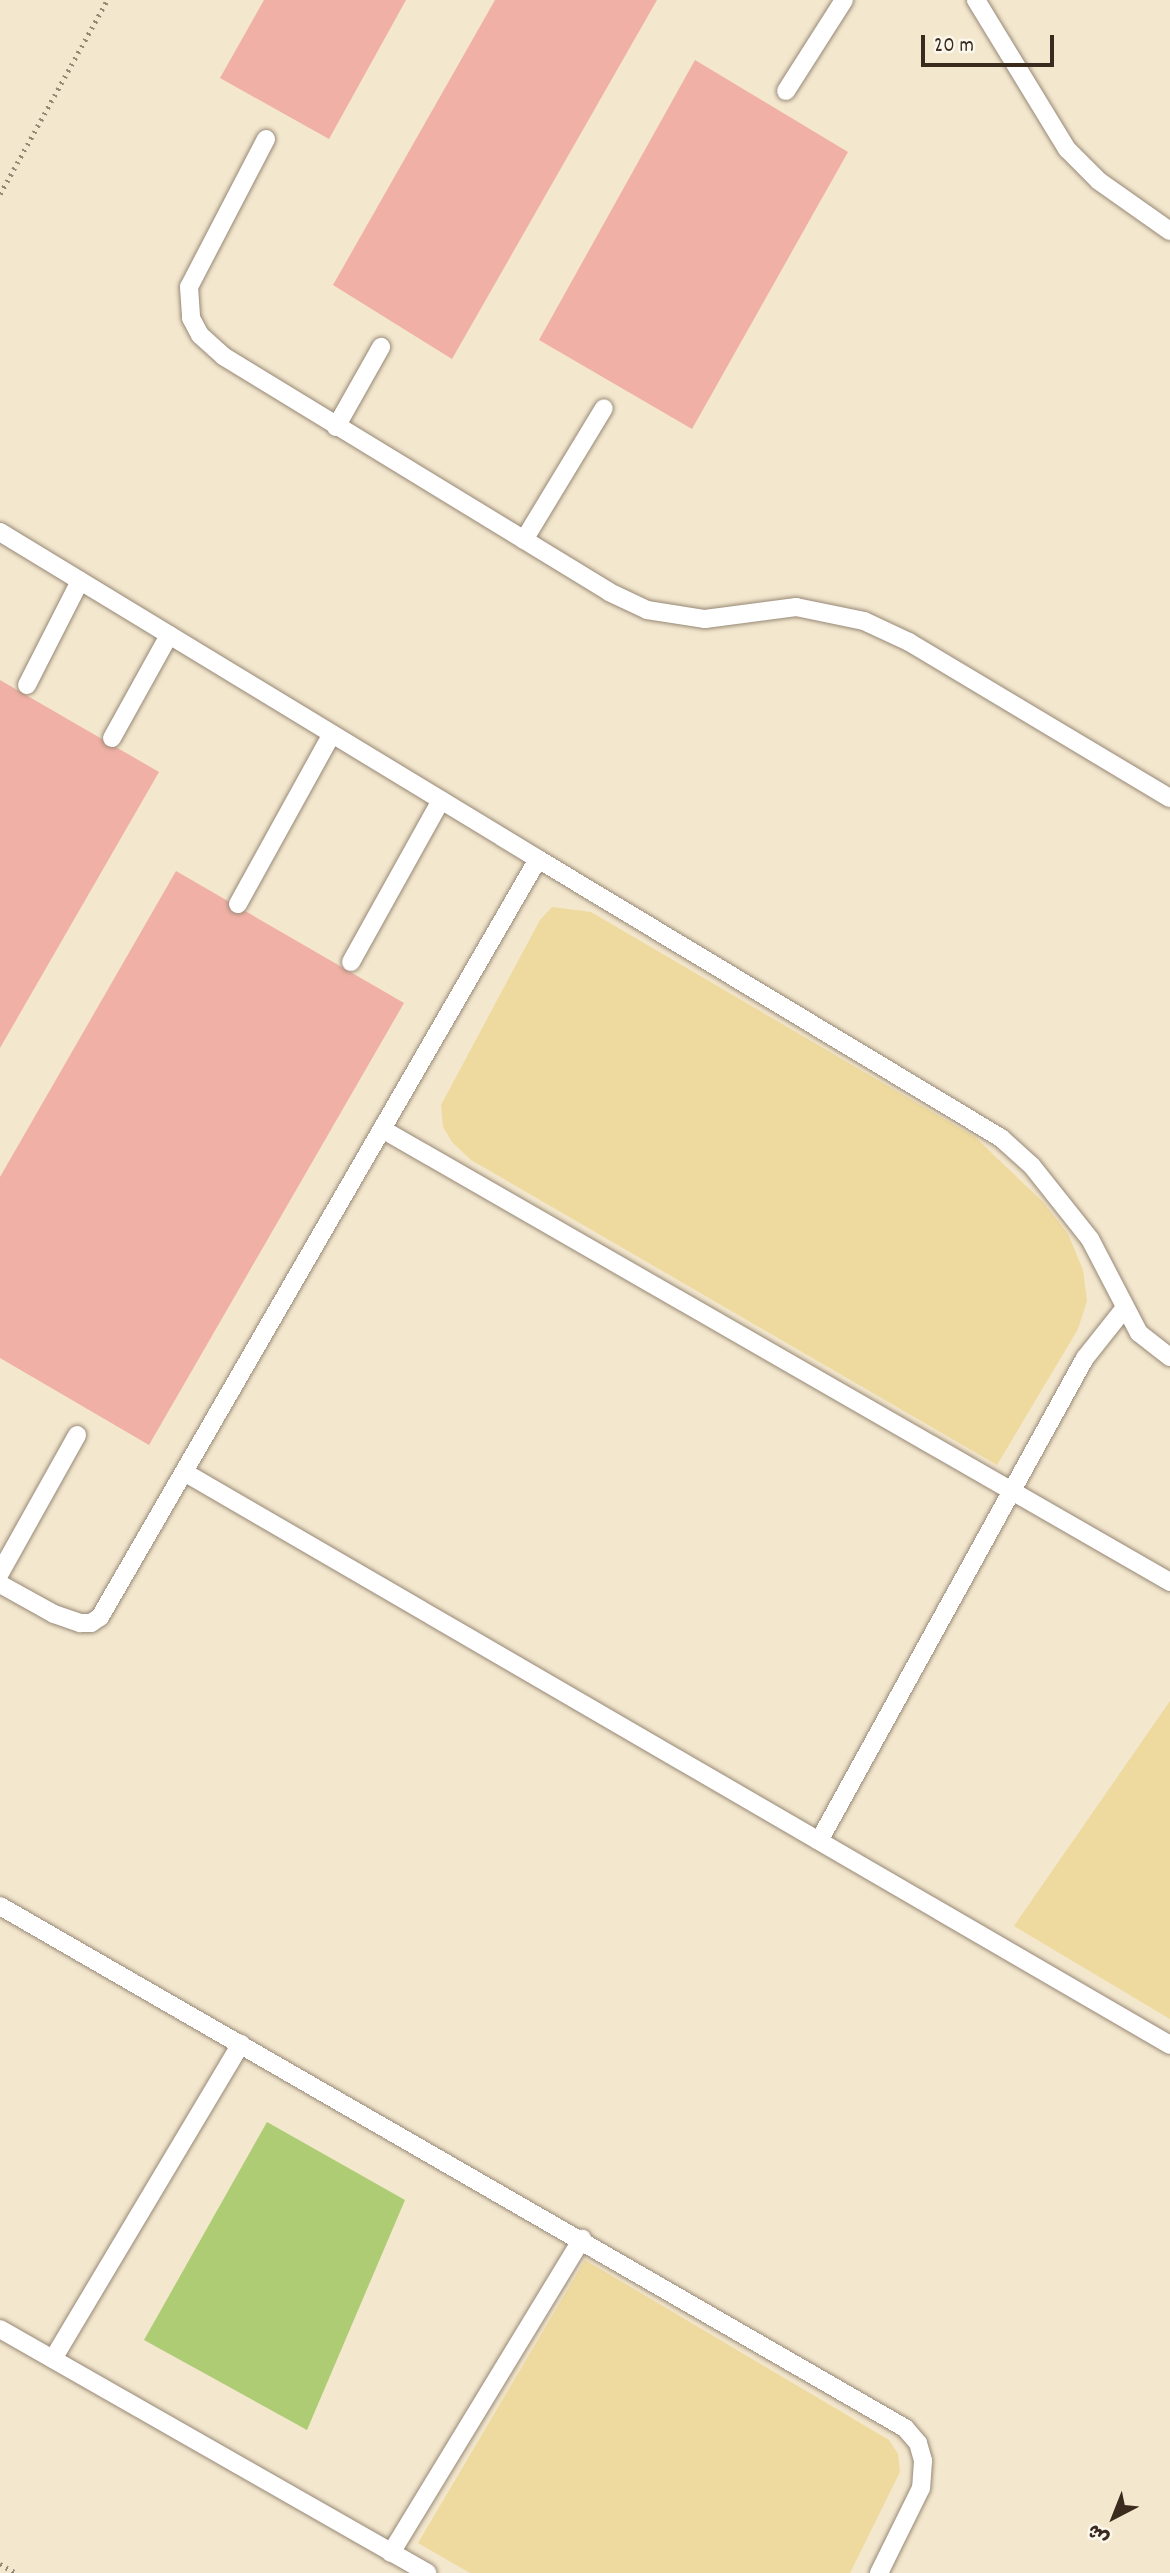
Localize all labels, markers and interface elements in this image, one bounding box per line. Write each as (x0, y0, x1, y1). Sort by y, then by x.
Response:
scale bar (925, 21, 1058, 65)
text: 20 m (934, 32, 974, 62)
north arrow (1079, 2482, 1149, 2552)
text: ش (1083, 2516, 1116, 2550)

